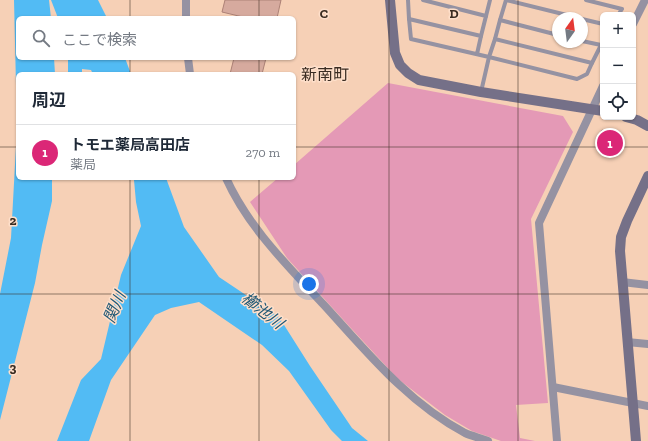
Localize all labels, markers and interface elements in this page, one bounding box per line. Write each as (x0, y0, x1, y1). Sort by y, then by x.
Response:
text: C (320, 6, 328, 21)
text: D (449, 6, 459, 21)
north arrow (552, 12, 588, 48)
map controls (600, 12, 636, 120)
button: + (600, 12, 636, 48)
search box (16, 16, 296, 60)
icon: search (30, 27, 52, 49)
text: ここで検索 (62, 31, 137, 49)
button: − (600, 48, 636, 84)
district label: 新南町 (301, 65, 349, 84)
button: locate (600, 84, 636, 120)
text: 周辺 (32, 90, 66, 110)
pin: 1 (597, 128, 623, 158)
text: トモエ薬局高田店 (70, 136, 190, 154)
text: 1 (42, 145, 48, 160)
text: 270 m (246, 145, 280, 160)
text: 薬局 (70, 157, 96, 172)
text: 2 (10, 213, 17, 228)
your location (299, 274, 319, 294)
water label: 関川 (99, 287, 130, 326)
water label: 櫛池川 (238, 288, 289, 334)
text: 3 (10, 360, 17, 375)

